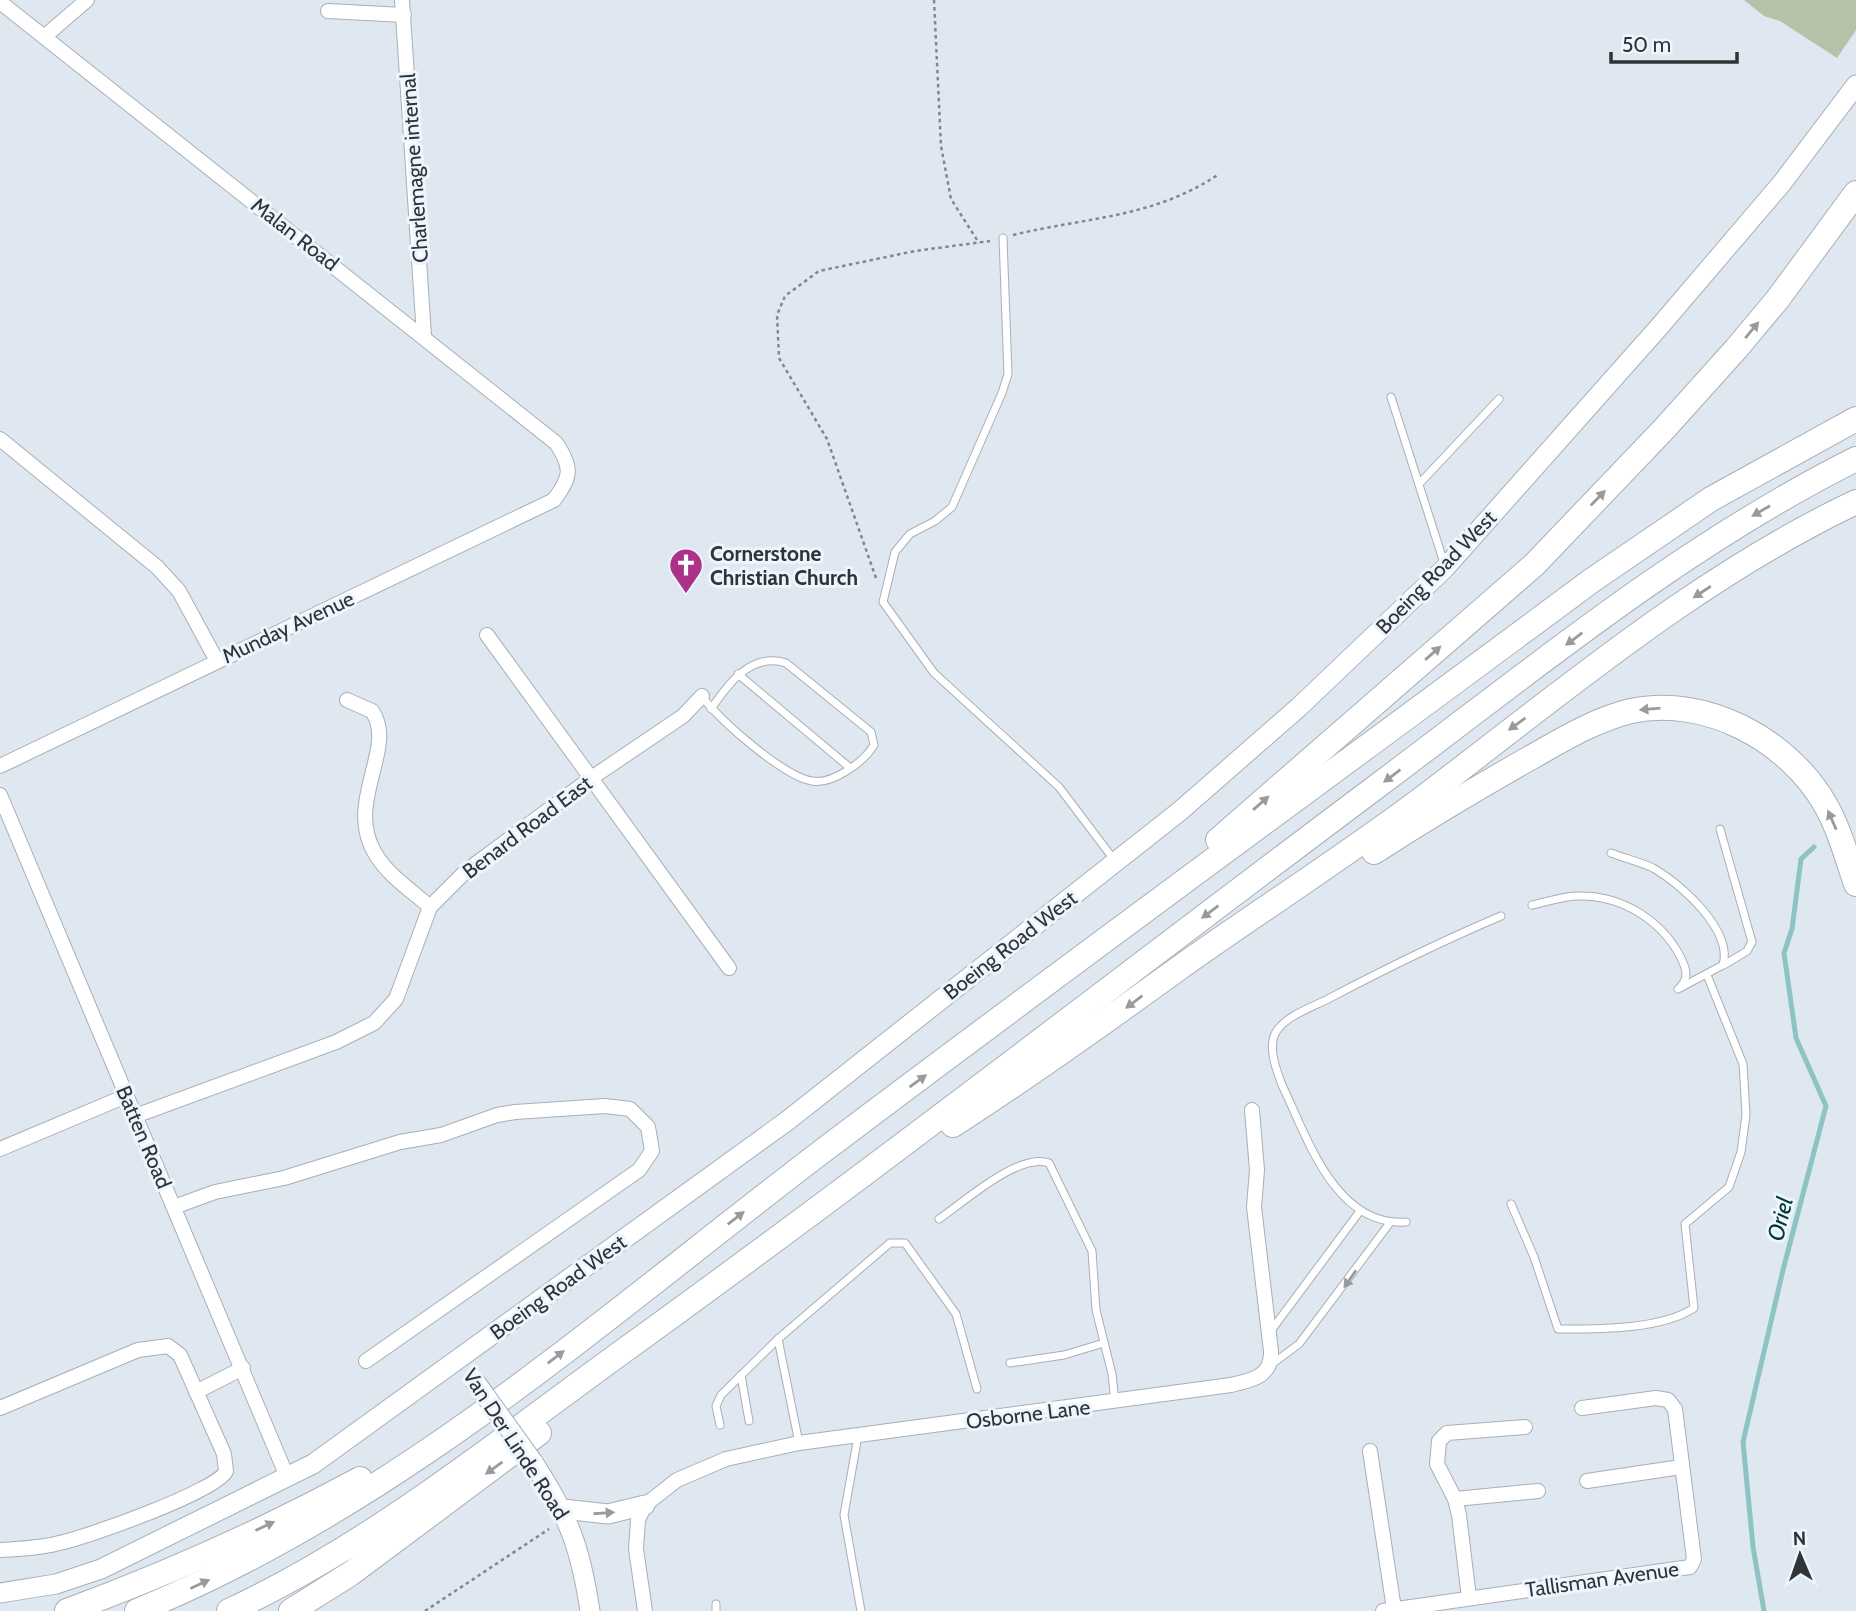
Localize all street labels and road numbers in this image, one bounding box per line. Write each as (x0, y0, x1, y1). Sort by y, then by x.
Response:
street label: Charlemagne internal (395, 72, 433, 264)
street label: Malan Road (246, 192, 344, 276)
street label: Boeing Road West (1371, 505, 1501, 639)
street label: Munday Avenue (218, 585, 358, 668)
street label: Benard Road East (457, 770, 597, 884)
street label: Boeing Road West (938, 885, 1082, 1005)
street label: Batten Road (111, 1082, 177, 1192)
street label: Boeing Road West (485, 1229, 631, 1345)
street label: Van Der Linde Road (458, 1364, 574, 1524)
street label: Osborne Lane (964, 1394, 1092, 1434)
street label: Tallisman Avenue (1524, 1556, 1681, 1602)

